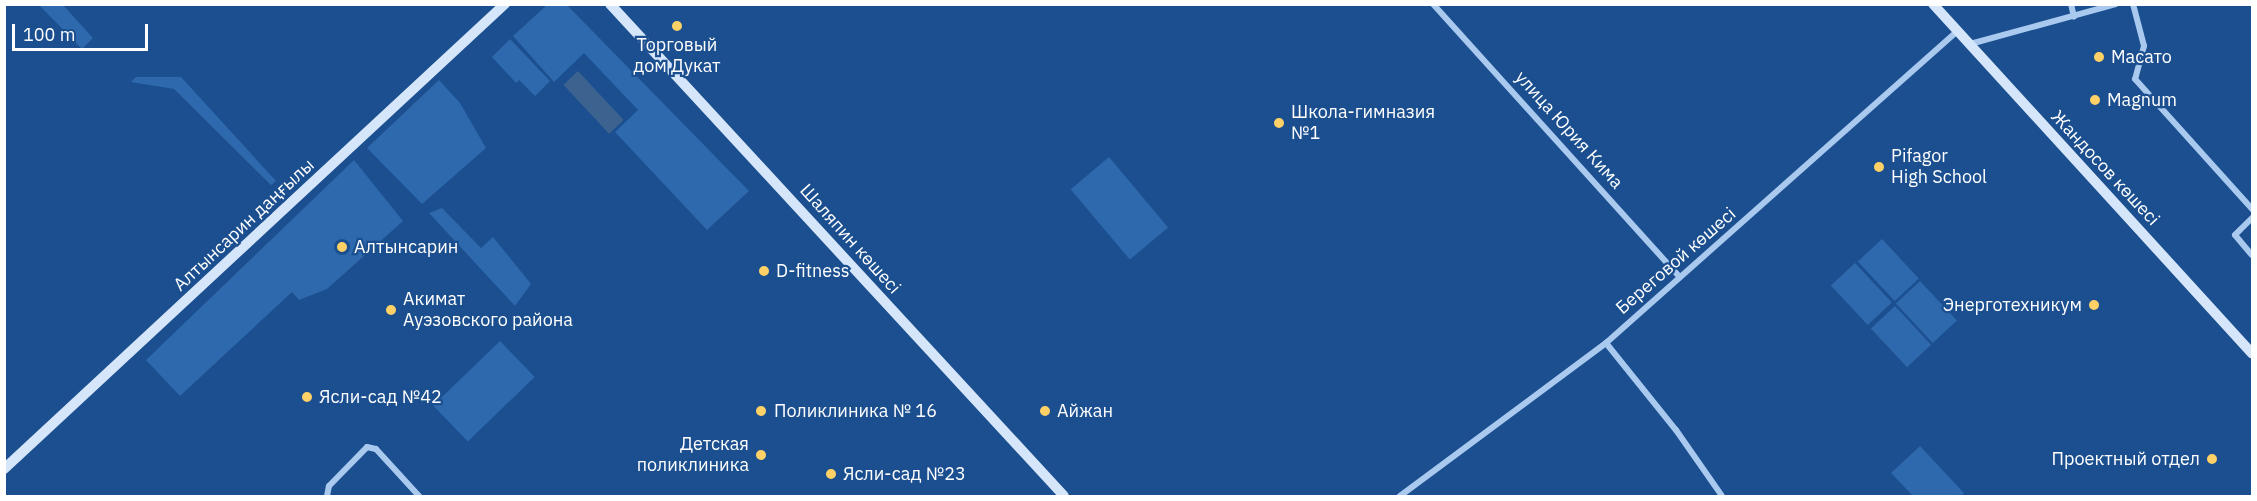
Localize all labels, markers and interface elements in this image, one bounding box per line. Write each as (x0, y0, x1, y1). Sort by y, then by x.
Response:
scale bar (15, 12, 152, 50)
marker: Торговый дом Дукат (670, 19, 684, 33)
text: 100 m (23, 23, 75, 46)
place label: Торговый дом Дукат (633, 35, 721, 78)
place label: Масато (2111, 46, 2172, 68)
marker: Масато (2092, 50, 2106, 64)
street label: улица Юрия Кима (1511, 67, 1627, 193)
place label: Magnum (2107, 89, 2177, 111)
marker: Magnum (2088, 93, 2102, 107)
place label: Школа-гимназия №1 (1291, 102, 1435, 144)
street label: Жандосов көшесі (2046, 106, 2164, 230)
marker: Школа-гимназия №1 (1272, 116, 1286, 130)
place label: Pifagor High School (1891, 146, 1987, 188)
street label: Алтынсарин даңғылы (169, 154, 319, 296)
marker: Pifagor High School (1872, 160, 1886, 174)
street label: Шаляпин көшесі (795, 180, 905, 298)
street label: Береговой көшесі (1612, 203, 1740, 319)
place label: Алтынсарин (354, 236, 458, 258)
marker: Алтынсарин (335, 240, 349, 254)
place label: D-fitness (776, 260, 850, 282)
marker: D-fitness (757, 264, 771, 278)
place label: Акимат Ауэзовского района (403, 289, 573, 332)
place label: Энерготехникум (1943, 294, 2082, 316)
marker: Энерготехникум (2087, 298, 2101, 312)
marker: Акимат Ауэзовского района (384, 303, 398, 317)
place label: Ясли-сад №42 (319, 386, 442, 408)
marker: Ясли-сад №42 (300, 390, 314, 404)
place label: Поликлиника № 16 (774, 400, 937, 422)
place label: Айжан (1057, 400, 1113, 422)
marker: Поликлиника № 16 (752, 402, 770, 420)
marker: Айжан (1038, 404, 1052, 418)
place label: Детская поликлиника (637, 434, 749, 476)
marker: Детская поликлиника (754, 448, 768, 462)
place label: Проектный отдел (2052, 448, 2200, 470)
marker: Проектный отдел (2205, 452, 2219, 466)
place label: Ясли-сад №23 (843, 463, 966, 485)
marker: Ясли-сад №23 (824, 467, 838, 481)

